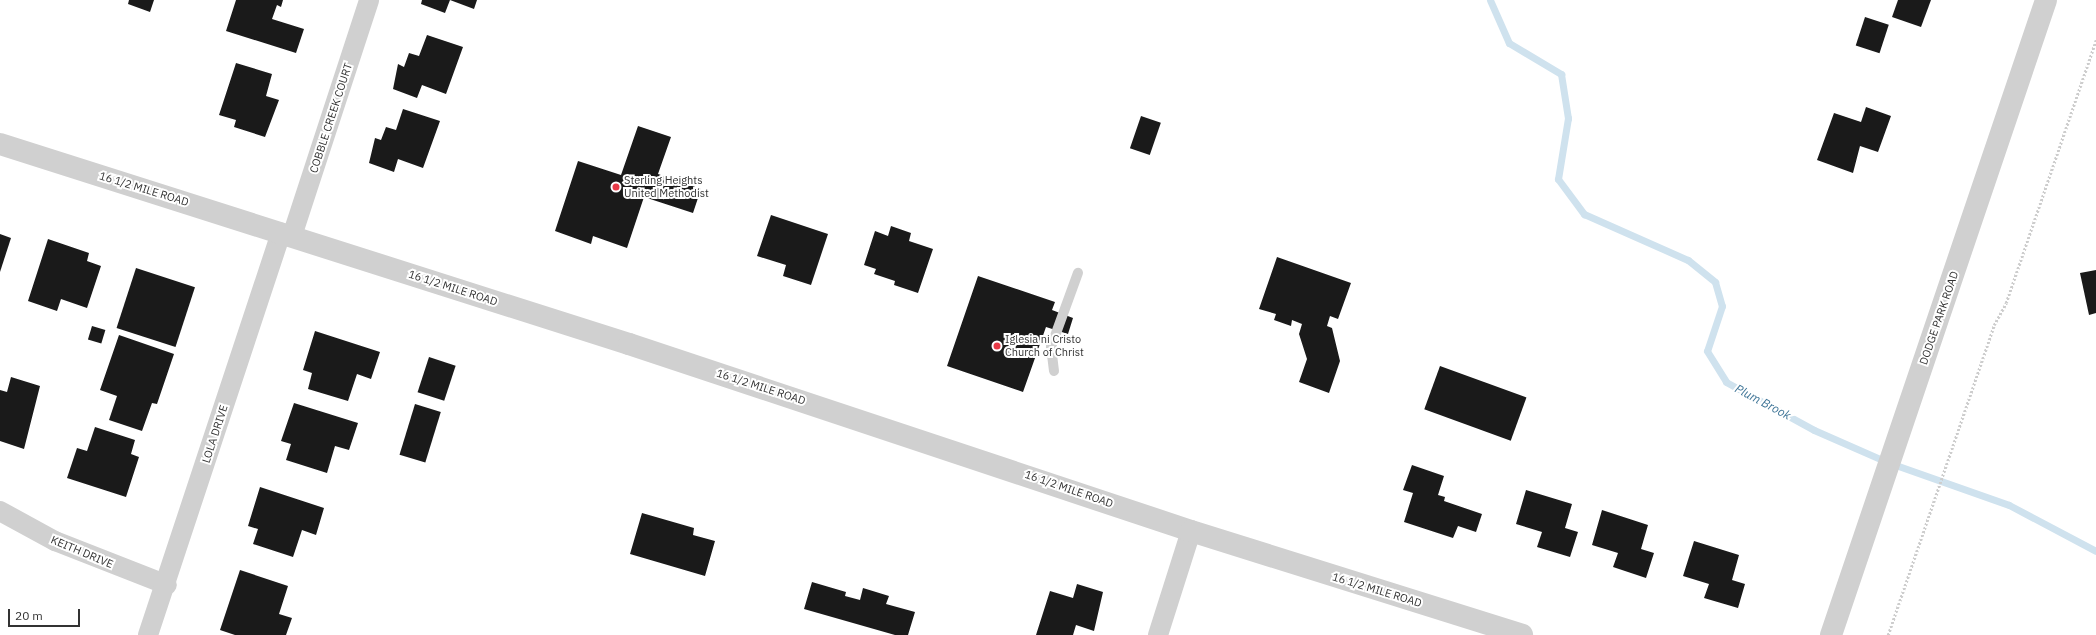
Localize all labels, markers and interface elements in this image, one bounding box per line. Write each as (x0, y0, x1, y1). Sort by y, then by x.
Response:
street label: COBBLE CREEK COURT (307, 61, 355, 175)
street label: 16 1/2 MILE ROAD (98, 169, 190, 209)
place label: Sterling Heights United Methodist (624, 174, 709, 200)
marker: Sterling Heights United Methodist (611, 182, 621, 192)
street label: 16 1/2 MILE ROAD (407, 267, 499, 309)
street label: DODGE PARK ROAD (1917, 270, 1961, 366)
place label: Iglesia ni Cristo Church of Christ (1005, 333, 1084, 359)
marker: Iglesia ni Cristo Church of Christ (992, 341, 1002, 351)
street label: 16 1/2 MILE ROAD (715, 366, 807, 408)
water label: Plum Brook (1733, 381, 1793, 423)
street label: LOLA DRIVE (199, 403, 231, 465)
street label: 16 1/2 MILE ROAD (1023, 468, 1115, 510)
street label: KEITH DRIVE (49, 533, 115, 571)
street label: 16 1/2 MILE ROAD (1331, 570, 1423, 610)
scale bar (10, 601, 82, 627)
text: 20 m (15, 608, 43, 623)

